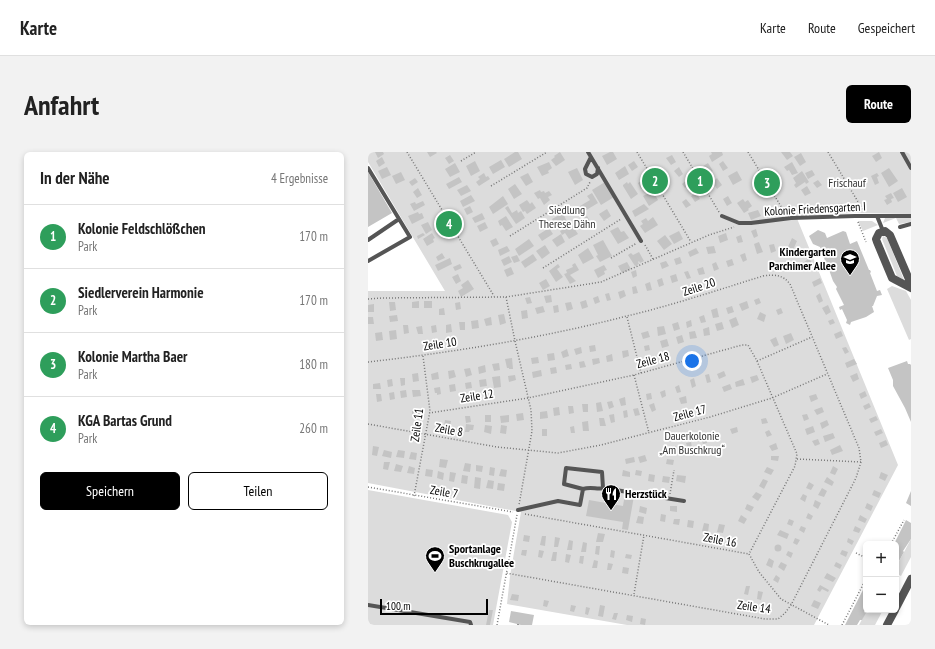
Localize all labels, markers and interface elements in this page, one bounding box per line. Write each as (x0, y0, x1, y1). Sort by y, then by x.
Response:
text: Karte (20, 16, 57, 40)
text: Karte (760, 19, 786, 37)
text: Route (808, 19, 836, 37)
text: Gespeichert (858, 19, 915, 37)
button: Route (846, 85, 911, 123)
text: Anfahrt (24, 86, 99, 123)
pin: 2 (642, 166, 668, 196)
pin: 1 (687, 166, 713, 196)
text: In der Nähe (40, 167, 110, 189)
pin: 3 (754, 168, 780, 198)
text: 4 Ergebnisse (271, 170, 328, 187)
park label: Frischauf (828, 175, 867, 190)
street label: Kolonie Friedensgarten I (764, 198, 866, 219)
park label: Siedlung Therese Dähn (538, 202, 596, 231)
pin: 4 (436, 209, 462, 239)
text: Kolonie Feldschlößchen (78, 219, 206, 238)
text: 1 (50, 228, 56, 245)
text: 170 m (299, 228, 328, 245)
text: Park (78, 238, 97, 255)
place label: Kindergarten Parchimer Allee (769, 244, 836, 273)
school or university icon: Kindergarten Parchimer Allee (839, 248, 861, 276)
street label: Zeile 20 (681, 274, 717, 299)
text: Siedlerverein Harmonie (78, 283, 204, 302)
text: 2 (50, 292, 56, 309)
text: 170 m (299, 292, 328, 309)
text: Park (78, 302, 97, 319)
street label: Zeile 10 (422, 333, 458, 354)
text: Kolonie Martha Baer (78, 347, 187, 366)
street label: Zeile 18 (635, 348, 671, 371)
your location (682, 351, 702, 371)
text: 3 (50, 356, 56, 373)
text: 180 m (299, 356, 328, 373)
text: Park (78, 366, 97, 383)
street label: Zeile 12 (459, 385, 495, 406)
street label: Zeile 17 (672, 401, 708, 424)
street label: Zeile 11 (407, 407, 426, 443)
text: KGA Bartas Grund (78, 411, 172, 430)
text: 4 (50, 420, 56, 437)
text: 260 m (299, 420, 328, 437)
street label: Zeile 8 (434, 420, 464, 439)
park label: Dauerkolonie „Am Buschkrug“ (659, 428, 725, 457)
text: Park (78, 430, 97, 447)
button: Speichern (40, 472, 180, 510)
button: Teilen (188, 472, 328, 510)
street label: Zeile 7 (429, 482, 459, 501)
restaurant icon: Herzstück (600, 483, 622, 511)
place label: Herzstück (625, 486, 667, 501)
street label: Zeile 16 (702, 529, 738, 550)
place label: Sportanlage Buschkrugallee (449, 541, 514, 570)
map controls (863, 541, 899, 613)
button: + (863, 541, 899, 577)
sports icon: Sportanlage Buschkrugallee (424, 545, 446, 573)
button: − (863, 577, 899, 613)
scale bar (380, 597, 488, 616)
street label: Zeile 14 (736, 597, 772, 616)
text: 100 m (386, 599, 410, 613)

